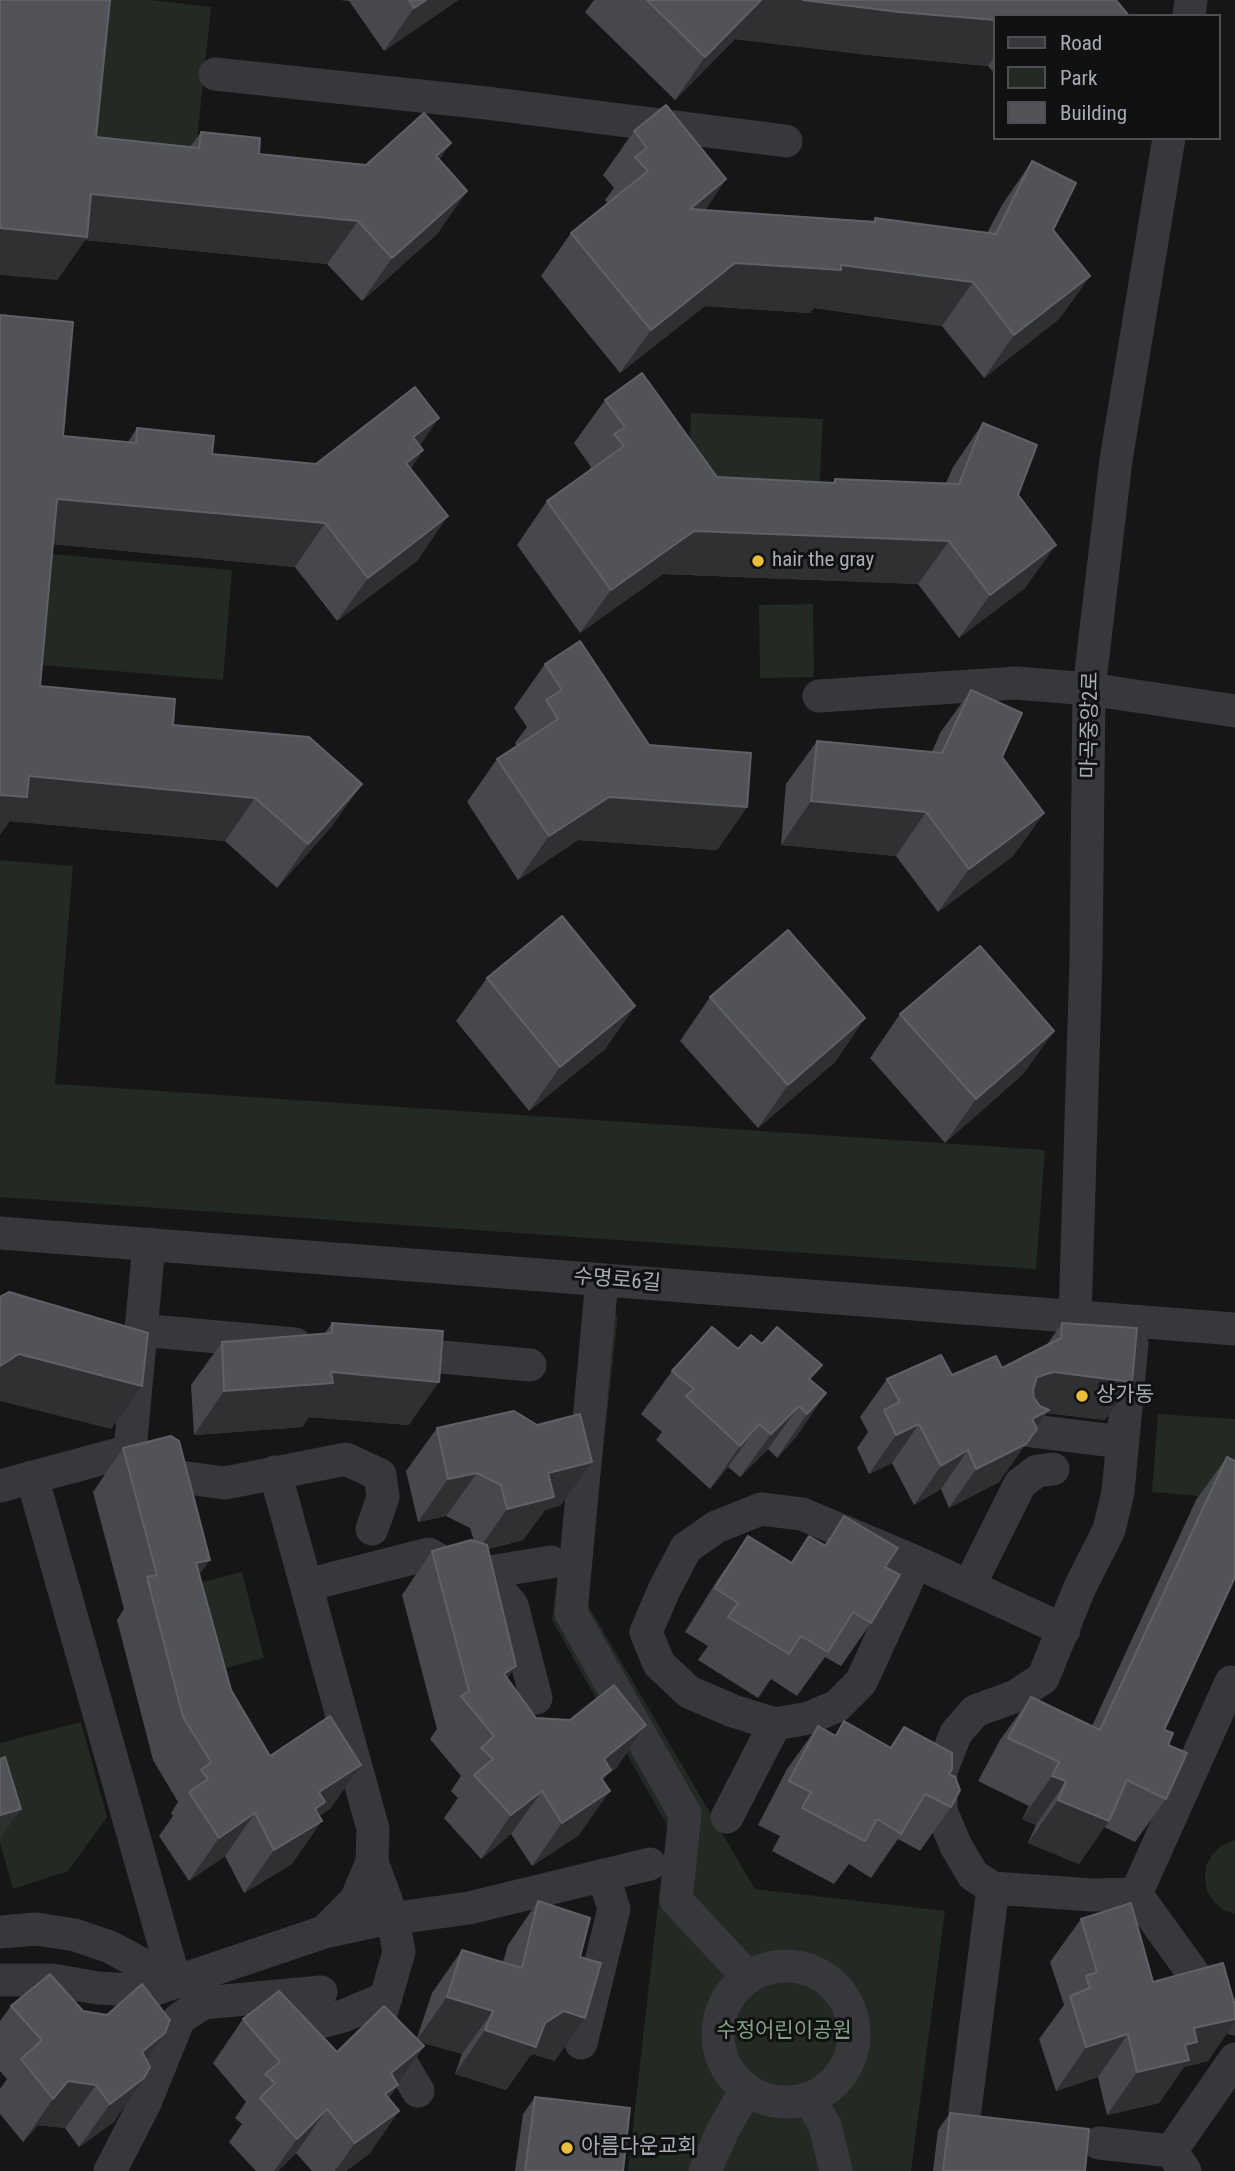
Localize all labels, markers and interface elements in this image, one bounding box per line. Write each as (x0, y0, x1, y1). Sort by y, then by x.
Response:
legend (993, 14, 1221, 140)
text: Road (1060, 31, 1102, 55)
text: Park (1060, 66, 1097, 90)
text: Building (1060, 101, 1127, 125)
place label: hair the gray (772, 548, 874, 574)
marker: hair the gray (750, 553, 766, 569)
street label: 마곡중앙2로 (1077, 671, 1105, 779)
street label: 수명로6길 (572, 1265, 662, 1297)
place label: 상가동 (1096, 1383, 1154, 1409)
marker: 상가동 (1074, 1388, 1090, 1404)
park label: 수정어린이공원 (716, 2019, 852, 2045)
place label: 아름다운교회 (581, 2135, 697, 2161)
marker: 아름다운교회 (559, 2140, 575, 2156)

